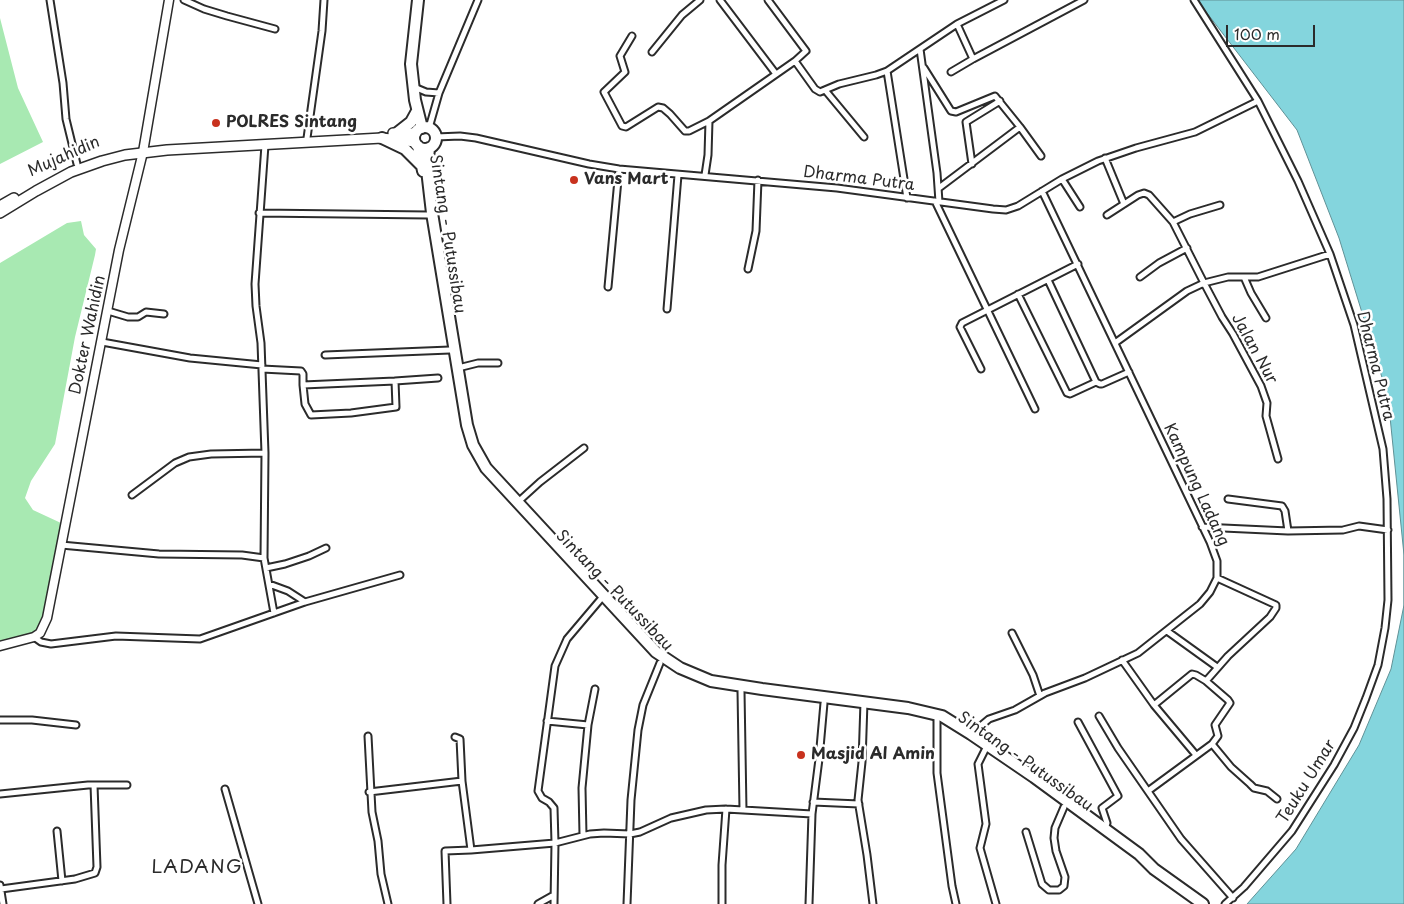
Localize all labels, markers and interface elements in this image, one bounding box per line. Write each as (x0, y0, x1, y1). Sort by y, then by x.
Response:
scale bar (1229, 15, 1318, 47)
text: 100 m (1234, 22, 1280, 45)
place label: POLRES Sintang (226, 113, 357, 133)
marker: POLRES Sintang (210, 117, 222, 129)
street label: Mujahidin (25, 133, 103, 181)
street label: Sintang - Putussibau (425, 153, 469, 315)
street label: Dharma Putra (802, 163, 916, 195)
place label: Vans Mart (584, 170, 669, 190)
marker: Vans Mart (568, 174, 580, 186)
street label: Dokter Wahidin (66, 274, 110, 396)
street label: Dharma Putra (1352, 309, 1398, 423)
street label: Jalan Nur (1227, 311, 1281, 387)
street label: Kampung Ladang (1159, 421, 1233, 549)
street label: Sintang - Putussibau (551, 527, 677, 655)
street label: Sintang - Putussibau (954, 708, 1096, 816)
street label: Teuku Umar (1274, 737, 1340, 827)
place label: Masjid Al Amin (811, 745, 935, 765)
marker: Masjid Al Amin (795, 749, 807, 761)
district label: LADANG (149, 857, 245, 879)

